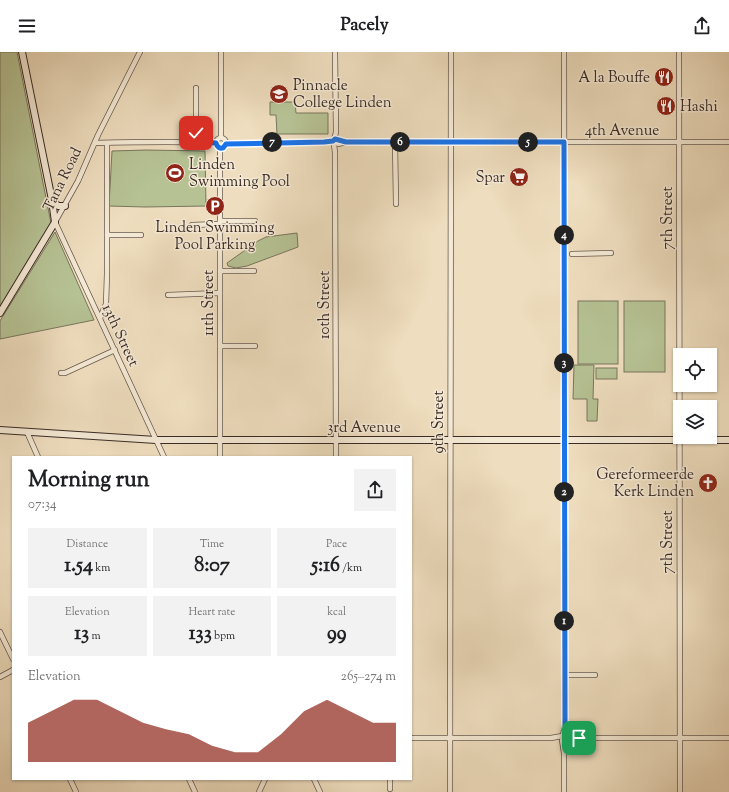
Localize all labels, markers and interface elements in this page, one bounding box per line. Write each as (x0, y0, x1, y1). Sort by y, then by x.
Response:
text: Pacely (340, 13, 389, 39)
icon: menu (16, 15, 38, 37)
icon: share (691, 15, 713, 37)
restaurant icon: A la Bouffe (653, 66, 675, 88)
place label: A la Bouffe (578, 68, 650, 89)
place label: Pinnacle College Linden (293, 76, 392, 114)
school or university icon: Pinnacle College Linden (268, 83, 290, 105)
restaurant icon: Hashi (655, 95, 677, 117)
place label: Hashi (680, 97, 718, 118)
pin (179, 116, 213, 150)
street label: 4th Avenue (585, 121, 659, 142)
icon: check (185, 122, 207, 144)
pin: 7 (262, 132, 282, 152)
pin: 6 (390, 132, 410, 152)
pin: 5 (518, 132, 538, 152)
text: 7 (269, 134, 275, 150)
text: 6 (397, 134, 403, 150)
text: 5 (526, 134, 530, 150)
street label: Tana Road (39, 144, 88, 215)
place label: Linden Swimming Pool (189, 155, 290, 193)
sports icon: Linden Swimming Pool (164, 162, 186, 184)
supermarket icon: Spar (508, 166, 530, 188)
place label: Spar (475, 168, 505, 189)
street label: 7th Street (658, 186, 679, 250)
parking icon: Linden Swimming Pool Parking (204, 195, 226, 217)
place label: Linden Swimming Pool Parking (156, 218, 274, 256)
pin: 4 (554, 225, 574, 245)
text: 4 (561, 227, 567, 243)
street label: 11th Street (199, 270, 220, 336)
street label: 10th Street (315, 271, 336, 339)
street label: 13th Street (96, 301, 143, 370)
map controls (673, 348, 717, 444)
button: locate (673, 348, 717, 392)
pin: 3 (554, 353, 574, 373)
text: 3 (562, 355, 566, 371)
street label: 9th Street (429, 390, 450, 454)
button: layers (673, 400, 717, 444)
street label: 3rd Avenue (327, 418, 401, 439)
text: Morning run (28, 465, 150, 497)
place label: Gereformeerde Kerk Linden (596, 465, 694, 503)
button: share (354, 469, 396, 511)
church icon: Gereformeerde Kerk Linden (697, 472, 719, 494)
pin: 2 (554, 482, 574, 502)
text: 2 (561, 484, 567, 500)
text: 07:34 (28, 496, 57, 514)
street label: 7th Street (658, 510, 679, 574)
text: Distance (67, 536, 108, 552)
text: Time (200, 536, 224, 552)
text: Pace (326, 536, 347, 552)
text: 1.54 (64, 552, 93, 581)
text: 8:07 (194, 552, 230, 581)
text: 5:16 (311, 552, 340, 581)
text: km (93, 560, 110, 576)
text: /km (340, 560, 362, 576)
text: Elevation (65, 604, 110, 620)
text: Heart rate (189, 604, 235, 620)
text: kcal (327, 604, 346, 620)
pin: 1 (554, 611, 574, 631)
text: 1 (562, 613, 566, 629)
text: 13 (74, 620, 89, 649)
text: 133 (189, 620, 212, 649)
text: 99 (327, 620, 346, 649)
text: m (89, 628, 101, 644)
text: bpm (212, 628, 235, 644)
text: Elevation (28, 668, 81, 686)
text: 265–274 m (341, 668, 396, 686)
pin (562, 721, 596, 755)
icon: arrive (568, 727, 590, 749)

